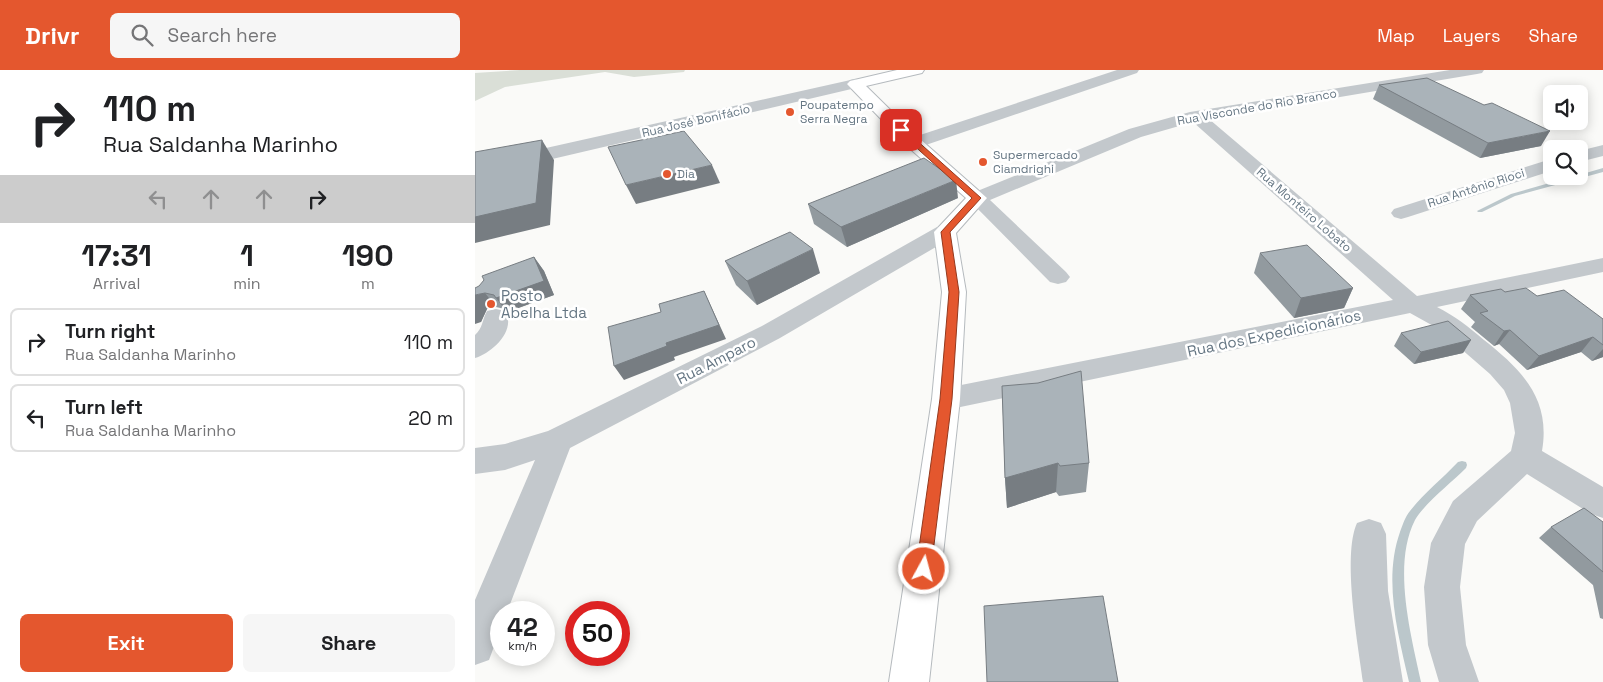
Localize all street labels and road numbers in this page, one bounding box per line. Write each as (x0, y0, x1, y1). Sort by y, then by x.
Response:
street label: Rua Visconde do Rio Branco (1176, 85, 1338, 129)
street label: Rua José Bonifácio (640, 101, 752, 141)
street label: Rua Monteiro Lobato (1253, 164, 1355, 256)
street label: Rua Antônio Rioci (1425, 165, 1527, 211)
street label: Rua dos Expedicionários (1185, 305, 1363, 361)
street label: Rua Amparo (673, 332, 759, 388)

